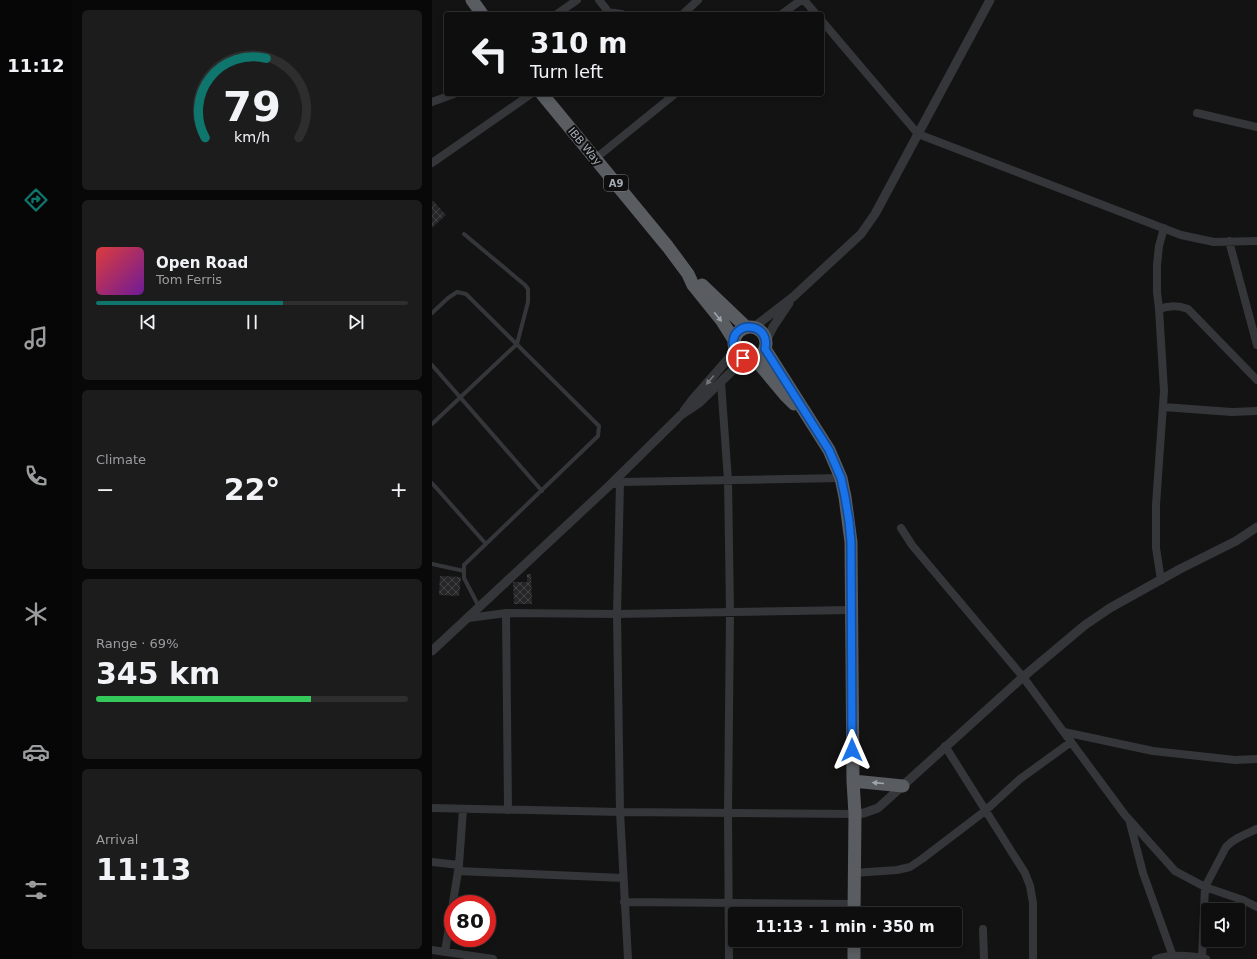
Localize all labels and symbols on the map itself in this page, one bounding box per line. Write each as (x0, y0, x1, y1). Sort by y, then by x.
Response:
street label: IBB Way (565, 125, 604, 168)
road number: A9 (604, 175, 628, 191)
one-way arrow (714, 311, 723, 322)
pin (726, 341, 760, 375)
one-way arrow (705, 375, 714, 386)
position arrow (831, 729, 873, 771)
one-way arrow (872, 780, 884, 787)
speed limit sign: 80 (444, 895, 496, 947)

